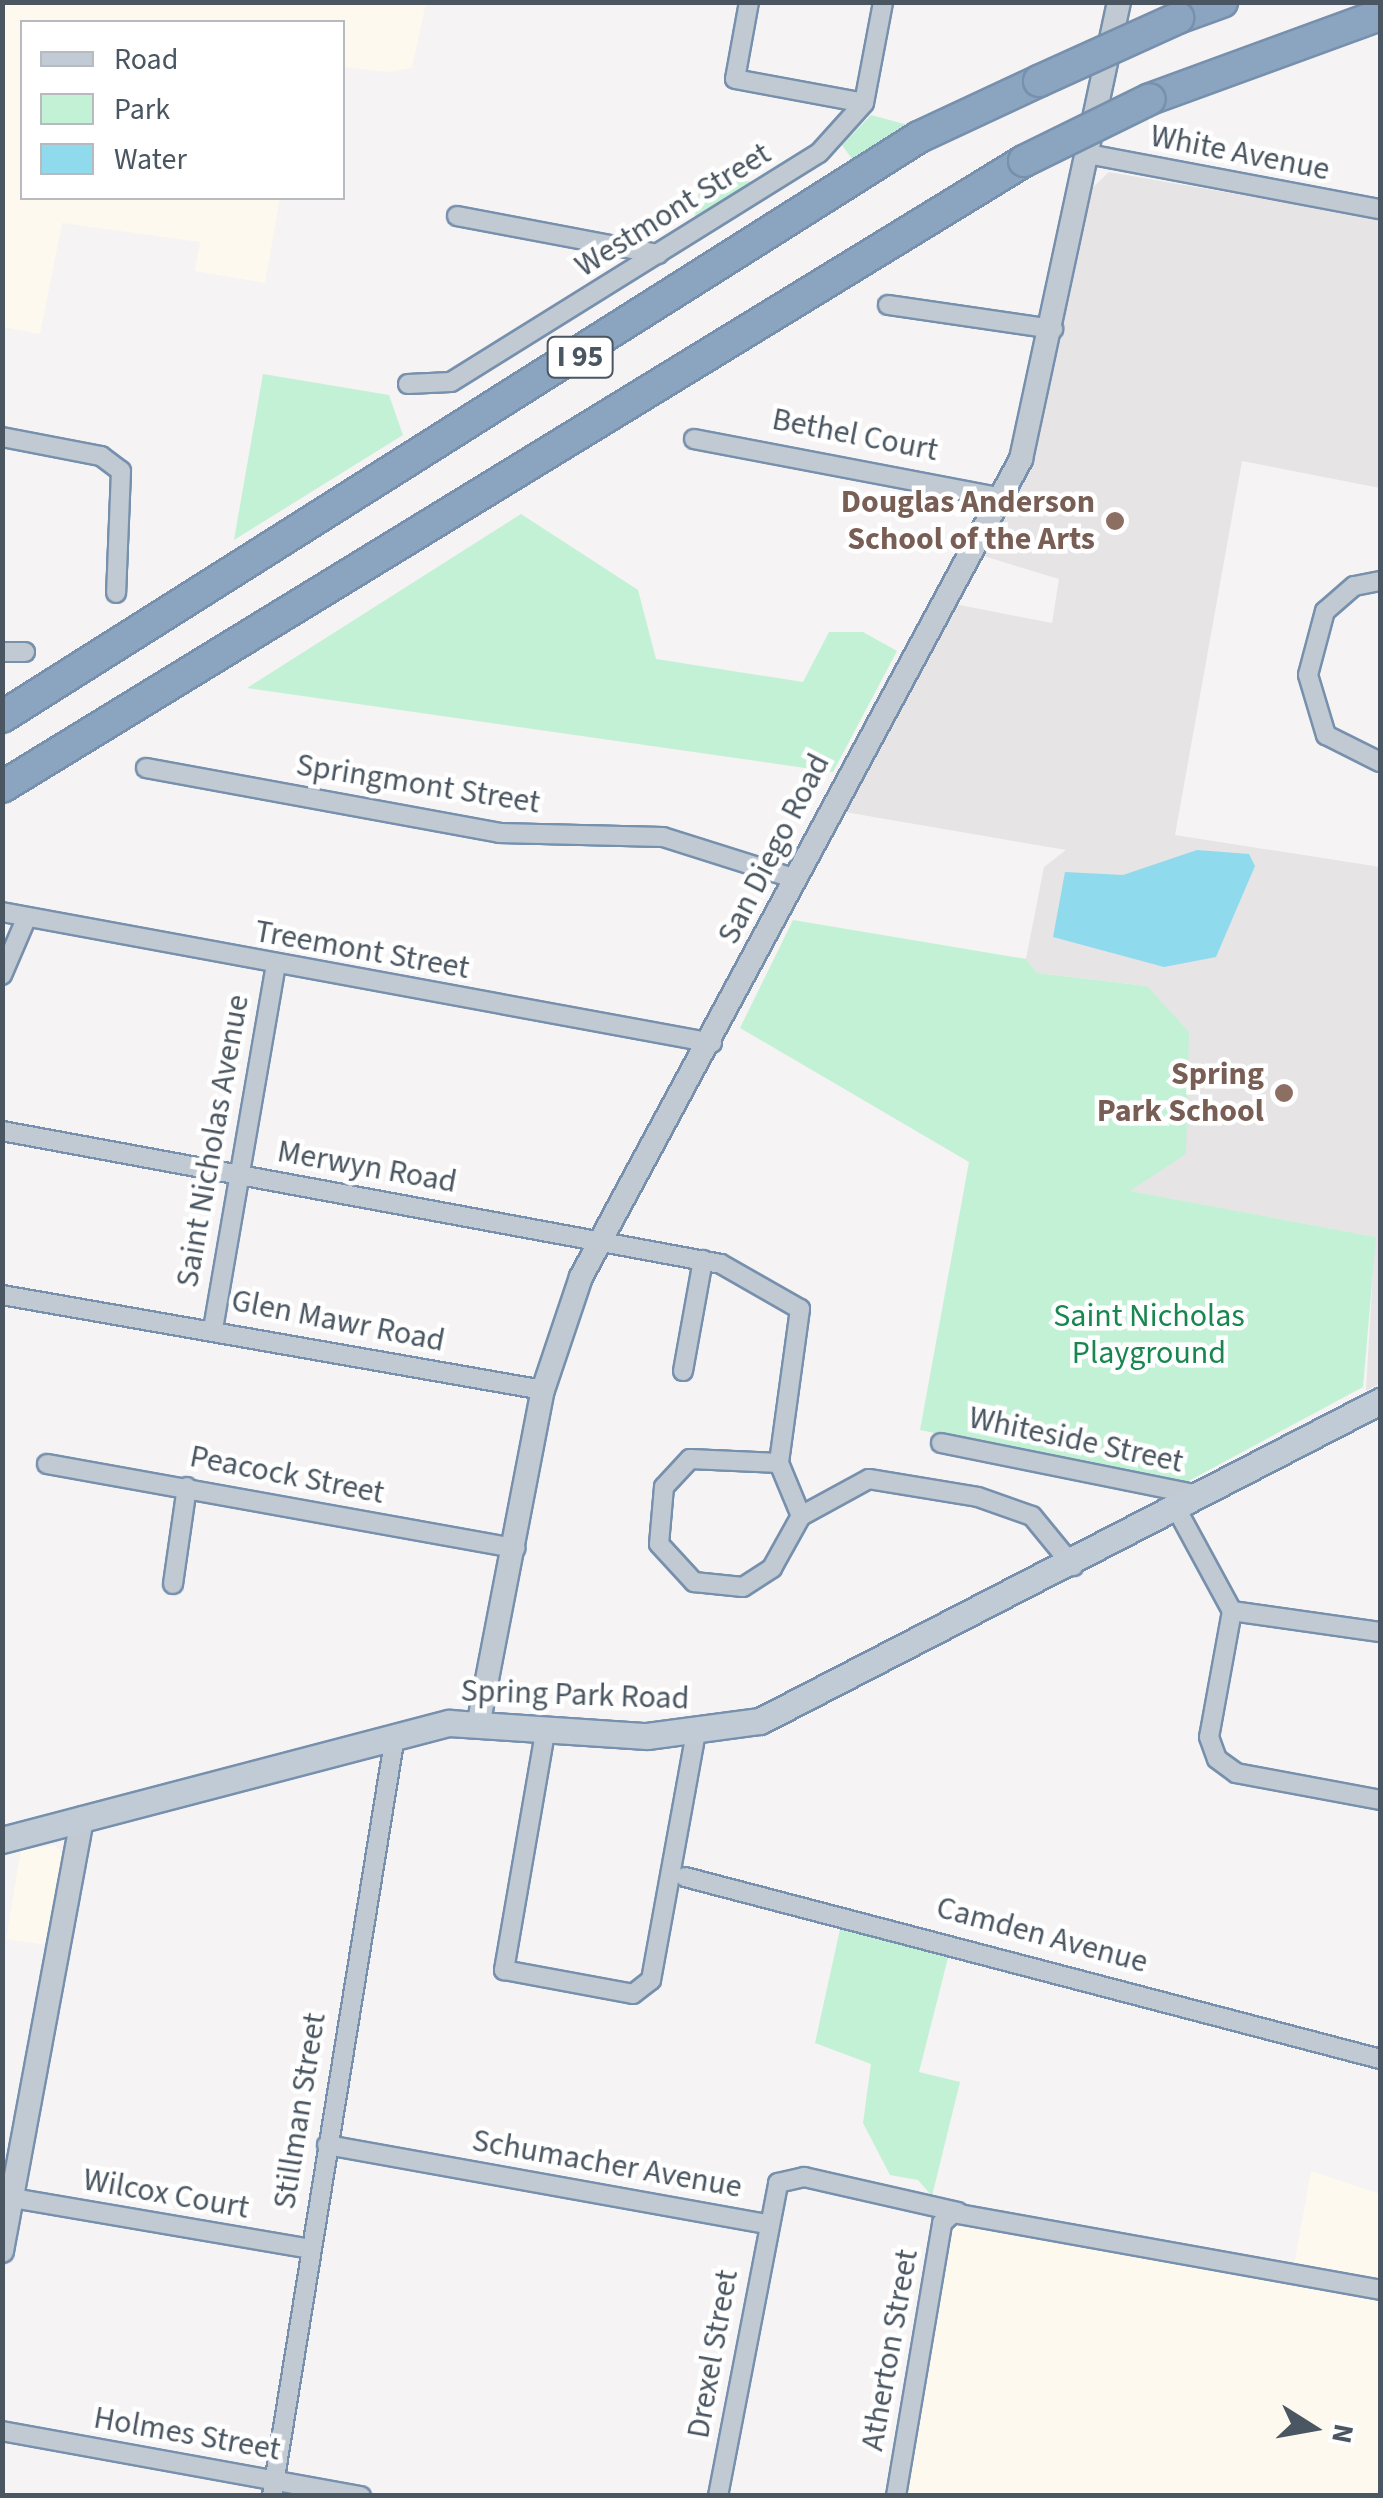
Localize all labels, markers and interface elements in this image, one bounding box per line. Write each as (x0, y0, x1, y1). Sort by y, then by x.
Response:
legend (20, 20, 345, 200)
text: Road (114, 38, 178, 81)
text: Park (114, 88, 170, 131)
street label: White Avenue (1147, 117, 1333, 189)
street label: Westmont Street (568, 135, 778, 285)
text: Water (114, 138, 187, 181)
road number: I 95 (545, 332, 615, 382)
street label: Bethel Court (769, 400, 941, 470)
place label: Douglas Anderson School of the Arts (841, 484, 1095, 559)
marker: Douglas Anderson School of the Arts (1104, 510, 1126, 532)
street label: Springmont Street (293, 746, 543, 822)
street label: San Diego Road (710, 747, 838, 951)
street label: Treemont Street (252, 912, 472, 988)
street label: Saint Nicholas Avenue (168, 992, 258, 1290)
place label: Spring Park School (1097, 1056, 1264, 1131)
marker: Spring Park School (1273, 1082, 1295, 1104)
street label: Merwyn Road (274, 1132, 460, 1202)
street label: Glen Mawr Road (228, 1282, 448, 1360)
park label: Saint Nicholas Playground (1053, 1298, 1245, 1373)
street label: Whiteside Street (965, 1399, 1187, 1481)
street label: Peacock Street (187, 1437, 387, 1513)
street label: Spring Park Road (460, 1672, 690, 1718)
street label: Camden Avenue (932, 1888, 1152, 1982)
street label: Stillman Street (266, 2010, 334, 2212)
street label: Schumacher Avenue (469, 2121, 745, 2207)
street label: Wilcox Court (80, 2161, 252, 2227)
street label: Atherton Street (853, 2246, 927, 2454)
street label: Drexel Street (679, 2267, 747, 2441)
north arrow (1263, 2378, 1363, 2478)
street label: Holmes Street (91, 2399, 283, 2469)
text: N (1321, 2421, 1364, 2447)

